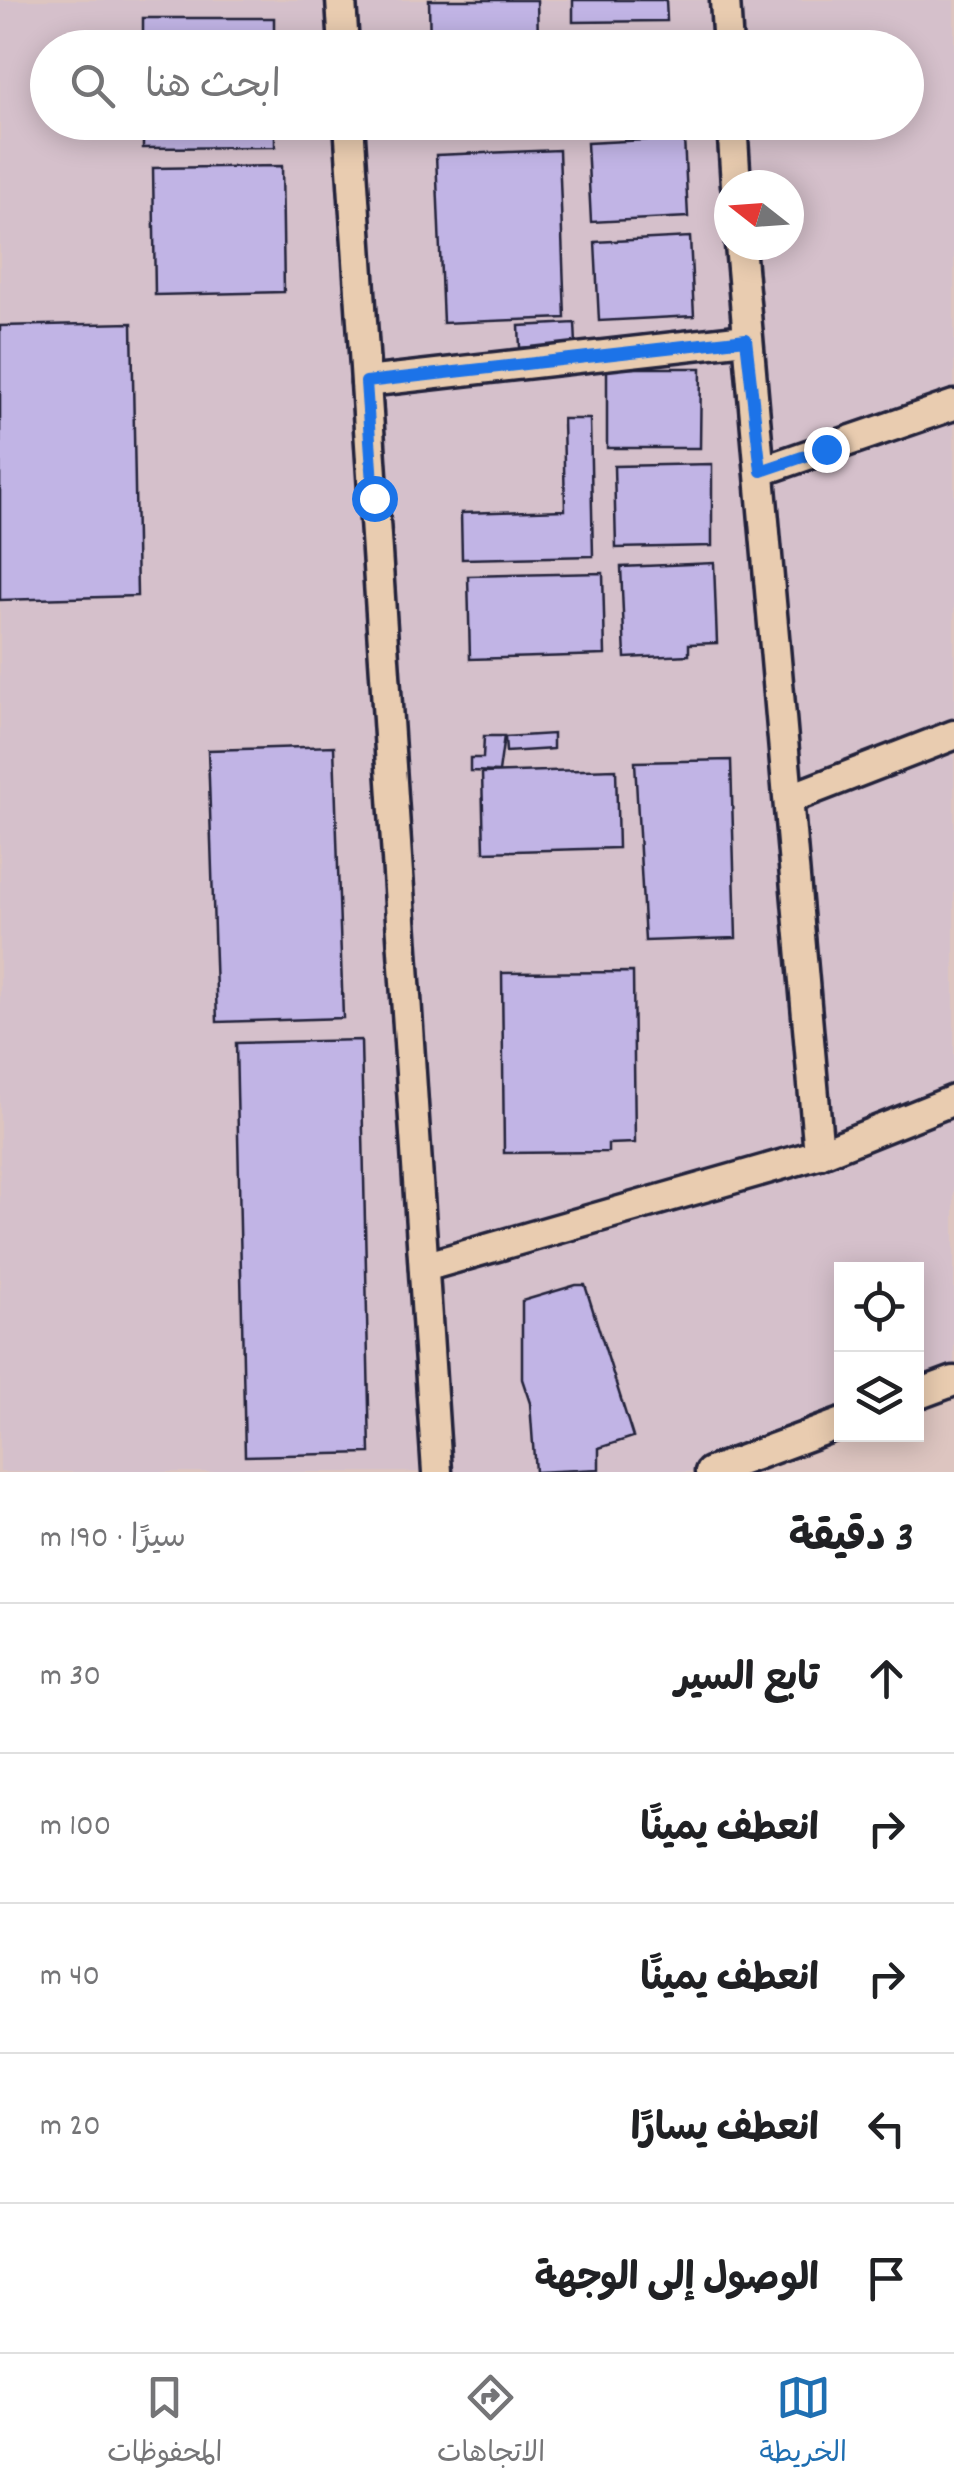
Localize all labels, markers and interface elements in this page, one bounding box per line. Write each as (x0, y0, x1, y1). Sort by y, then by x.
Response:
search box (30, 30, 924, 140)
icon: search (65, 58, 120, 113)
text: ابحث هنا (145, 61, 281, 116)
north arrow (714, 170, 804, 260)
route end (804, 427, 850, 473)
route start (352, 476, 398, 522)
map controls (834, 1262, 924, 1442)
button: locate (834, 1262, 924, 1352)
button: layers (834, 1352, 924, 1442)
text: 3 دقيقة (789, 1511, 914, 1571)
text: سيرًا · 190 m (40, 1517, 186, 1563)
icon: ahead (859, 1651, 914, 1706)
text: تابع السير (675, 1654, 819, 1709)
text: 30 m (40, 1655, 101, 1701)
icon: right (859, 1801, 914, 1856)
text: انعطف يمينًا (641, 1804, 819, 1859)
text: 100 m (40, 1805, 111, 1851)
icon: right (859, 1951, 914, 2006)
text: انعطف يمينًا (641, 1954, 819, 2009)
text: 40 m (40, 1955, 100, 2001)
icon: left (859, 2101, 914, 2156)
text: انعطف يسارًا (631, 2104, 819, 2159)
text: 20 m (40, 2105, 101, 2151)
icon: arrive (859, 2251, 914, 2306)
text: الوصول إلى الوجهة (534, 2254, 819, 2309)
tab: المحفوظات (107, 2370, 223, 2476)
tab: الاتجاهات (437, 2370, 545, 2476)
tab: الخريطة (759, 2370, 847, 2476)

